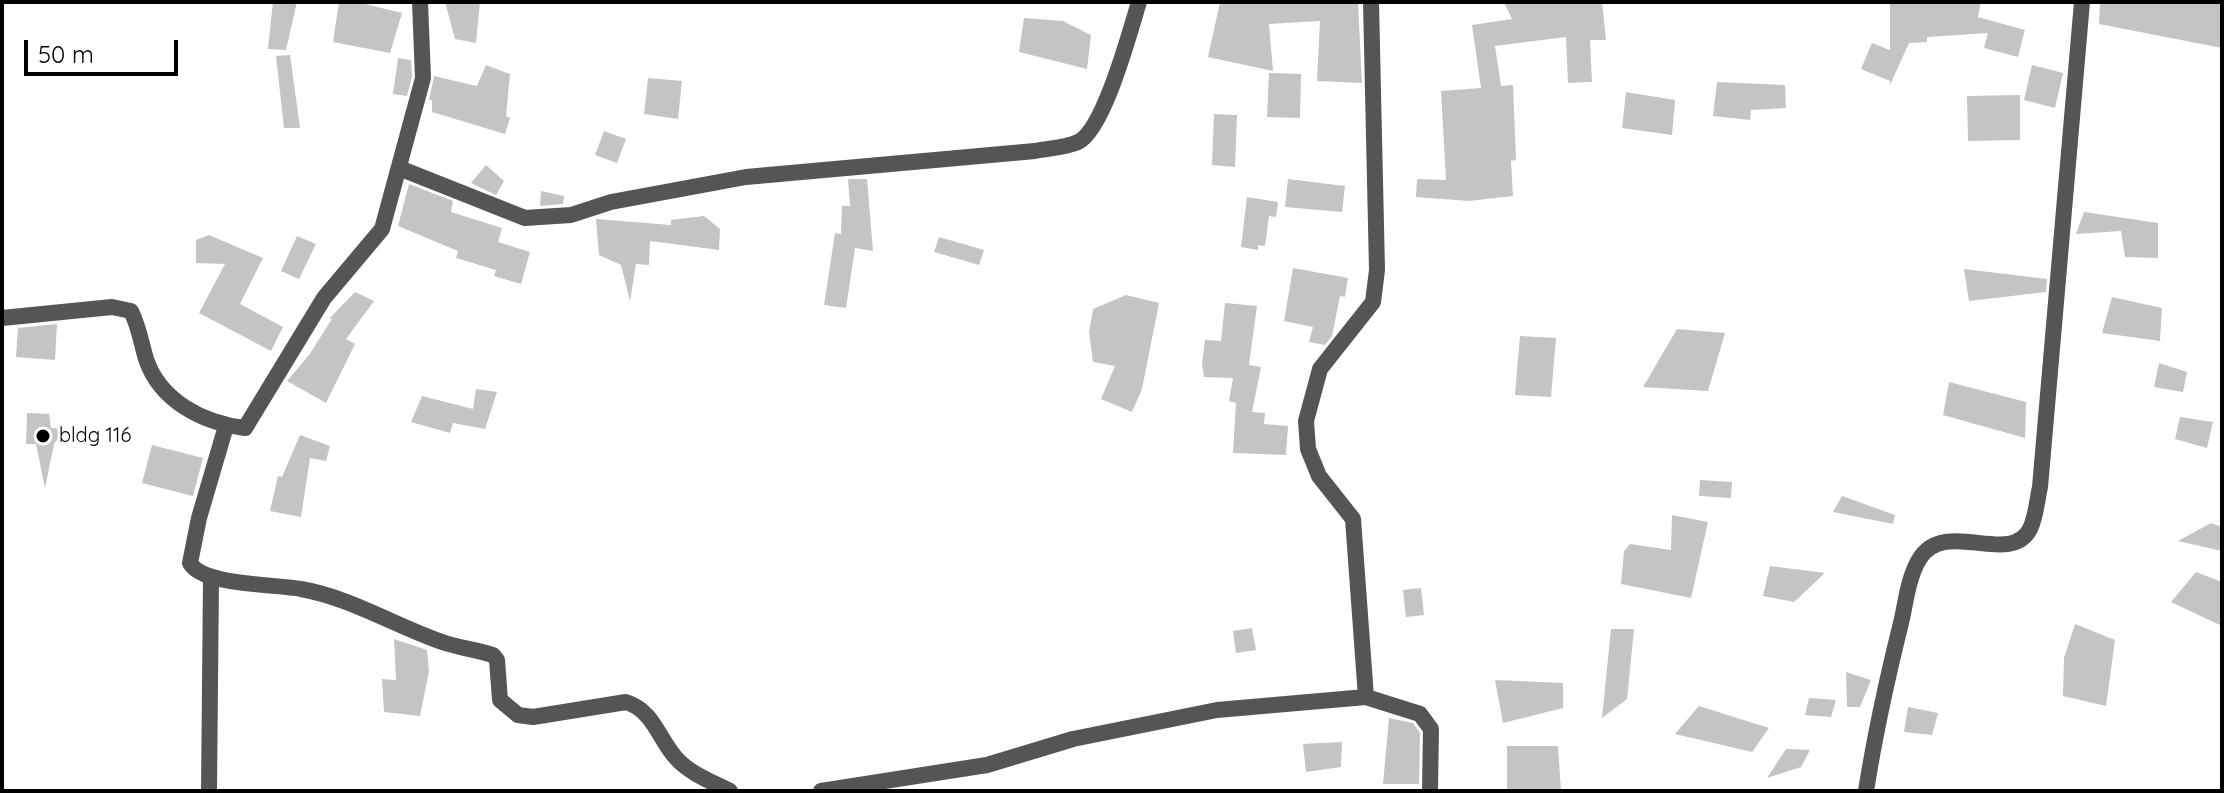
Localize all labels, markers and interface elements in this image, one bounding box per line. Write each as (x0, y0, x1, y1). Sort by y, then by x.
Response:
scale bar (28, 24, 182, 74)
text: 50 m (38, 39, 94, 69)
place label: bldg 116 (59, 424, 131, 448)
marker: bldg 116 (34, 427, 52, 445)

